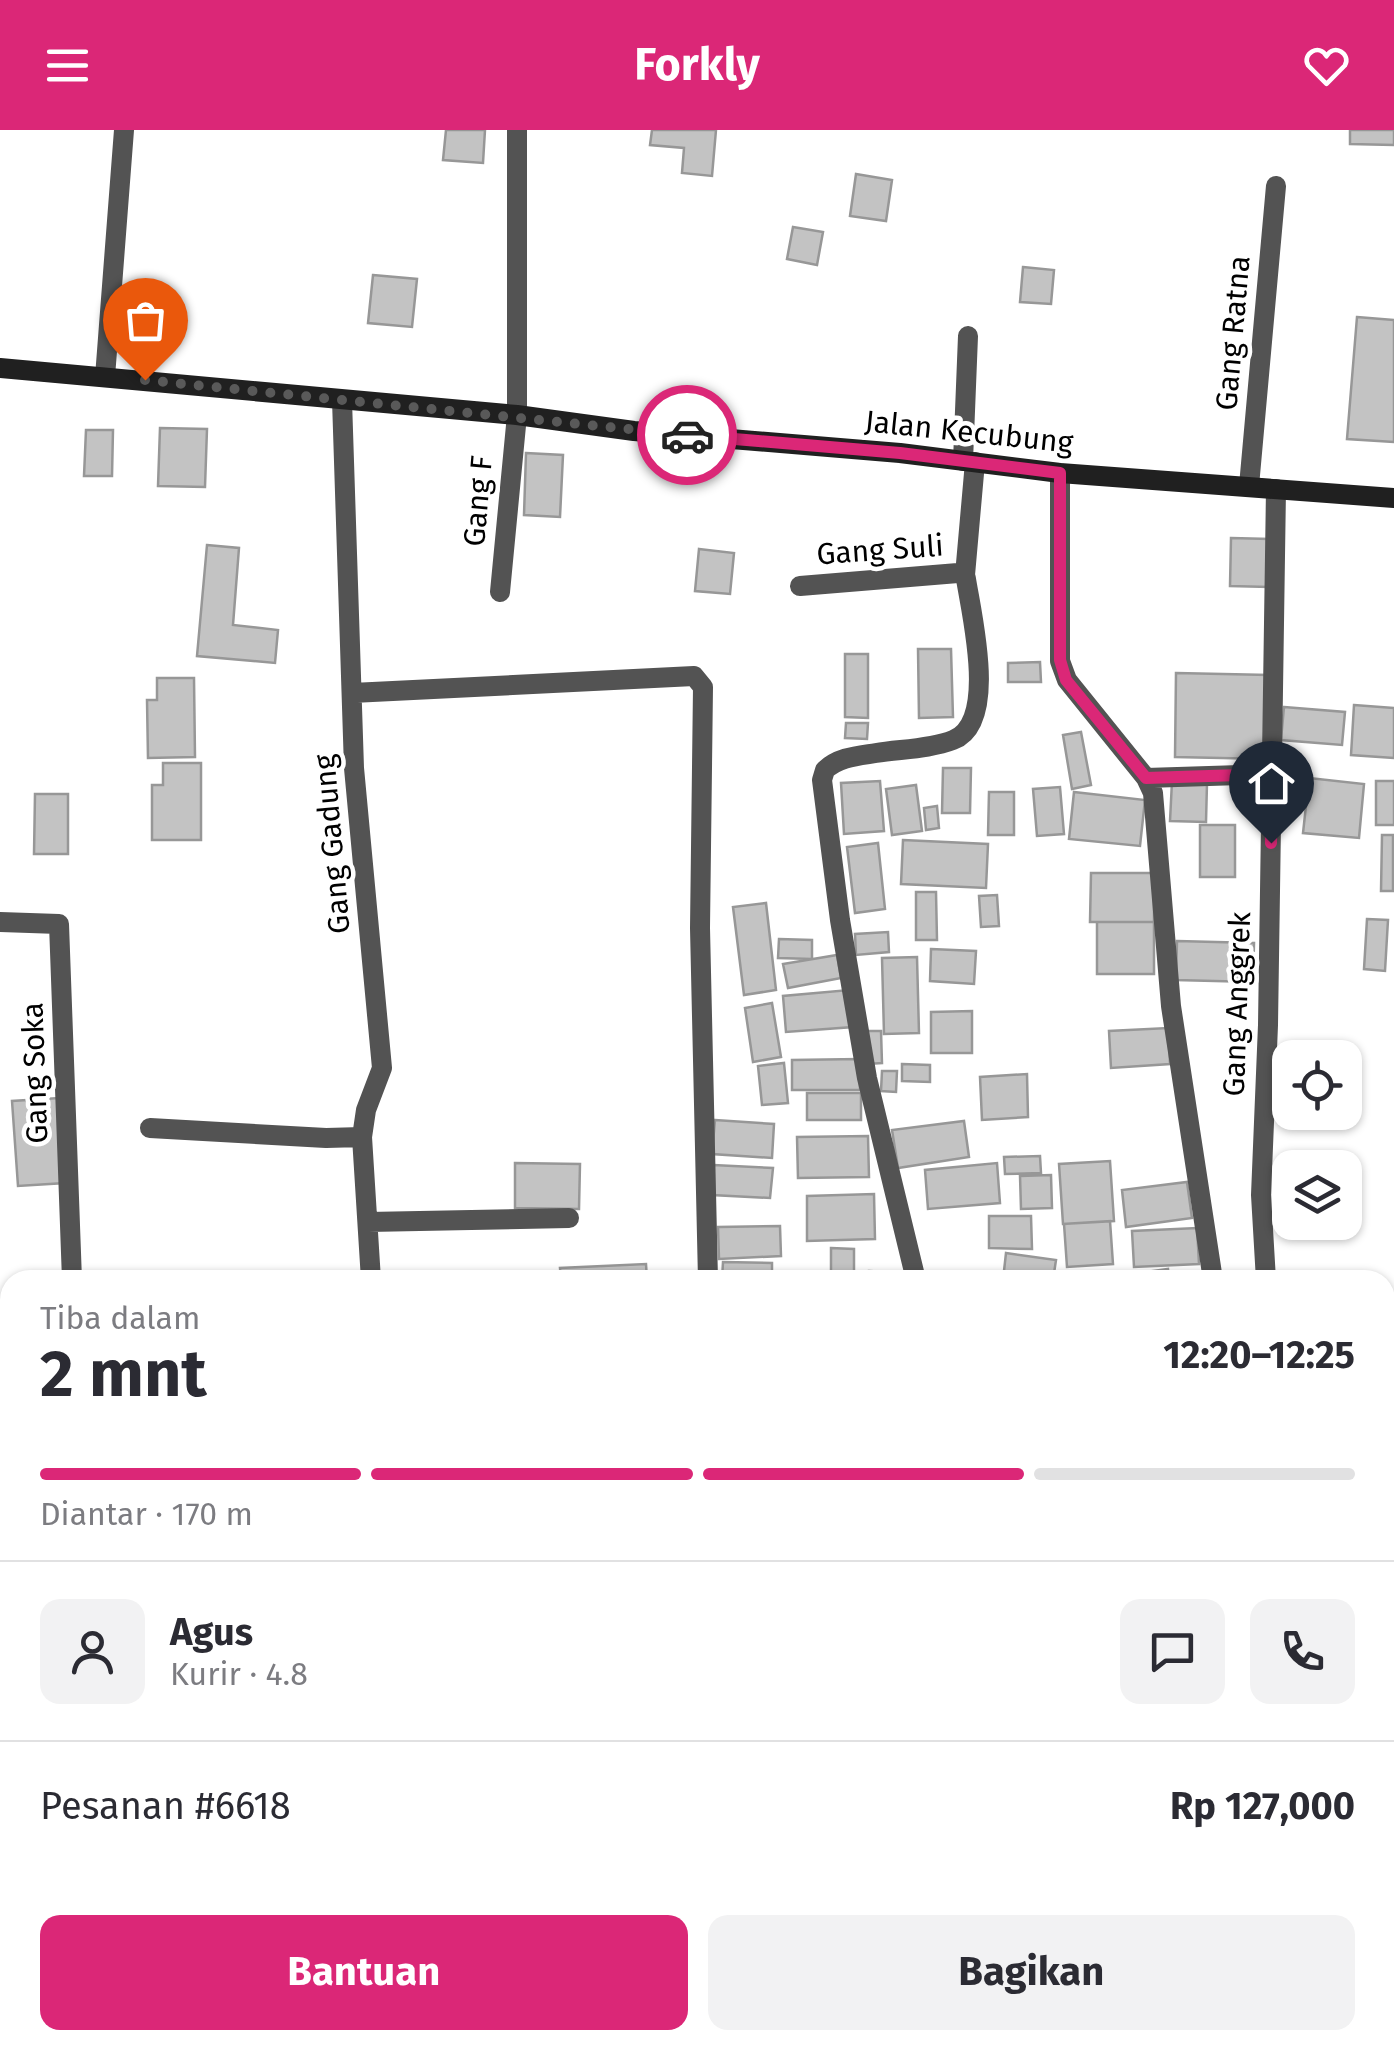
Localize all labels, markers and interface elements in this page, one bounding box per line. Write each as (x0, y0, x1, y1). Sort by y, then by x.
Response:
icon: menu (40, 38, 95, 93)
text: Forkly (634, 38, 760, 92)
icon: heart (1299, 38, 1354, 93)
street label: Gang Ratna (1208, 254, 1258, 412)
pin (103, 278, 188, 381)
icon: bag (118, 293, 173, 348)
courier (637, 385, 737, 485)
street label: Jalan Kecubung (863, 403, 1075, 461)
icon: car (660, 408, 715, 463)
street label: Gang F (456, 454, 500, 548)
street label: Gang Suli (815, 528, 945, 572)
pin (1229, 741, 1314, 844)
street label: Gang Gadung (306, 752, 358, 935)
icon: home (1244, 756, 1299, 811)
street label: Gang Anggrek (1216, 910, 1258, 1097)
street label: Gang Soka (15, 1002, 55, 1144)
map controls (1272, 1040, 1362, 1240)
button: locate (1272, 1040, 1362, 1130)
button: layers (1272, 1150, 1362, 1240)
text: Tiba dalam (40, 1299, 200, 1337)
text: 12:20–12:25 (1163, 1332, 1355, 1378)
text: 2 mnt (40, 1335, 207, 1413)
text: Diantar · 170 m (40, 1495, 253, 1533)
button: person (40, 1599, 145, 1704)
button: chat (1120, 1599, 1225, 1704)
button: phone (1250, 1599, 1355, 1704)
text: Agus (170, 1609, 253, 1655)
text: Kurir · 4.8 (170, 1655, 308, 1693)
text: Pesanan #6618 (40, 1783, 291, 1829)
text: Rp 127,000 (1170, 1783, 1355, 1829)
button: Bantuan (40, 1915, 688, 2030)
button: Bagikan (708, 1915, 1355, 2030)

